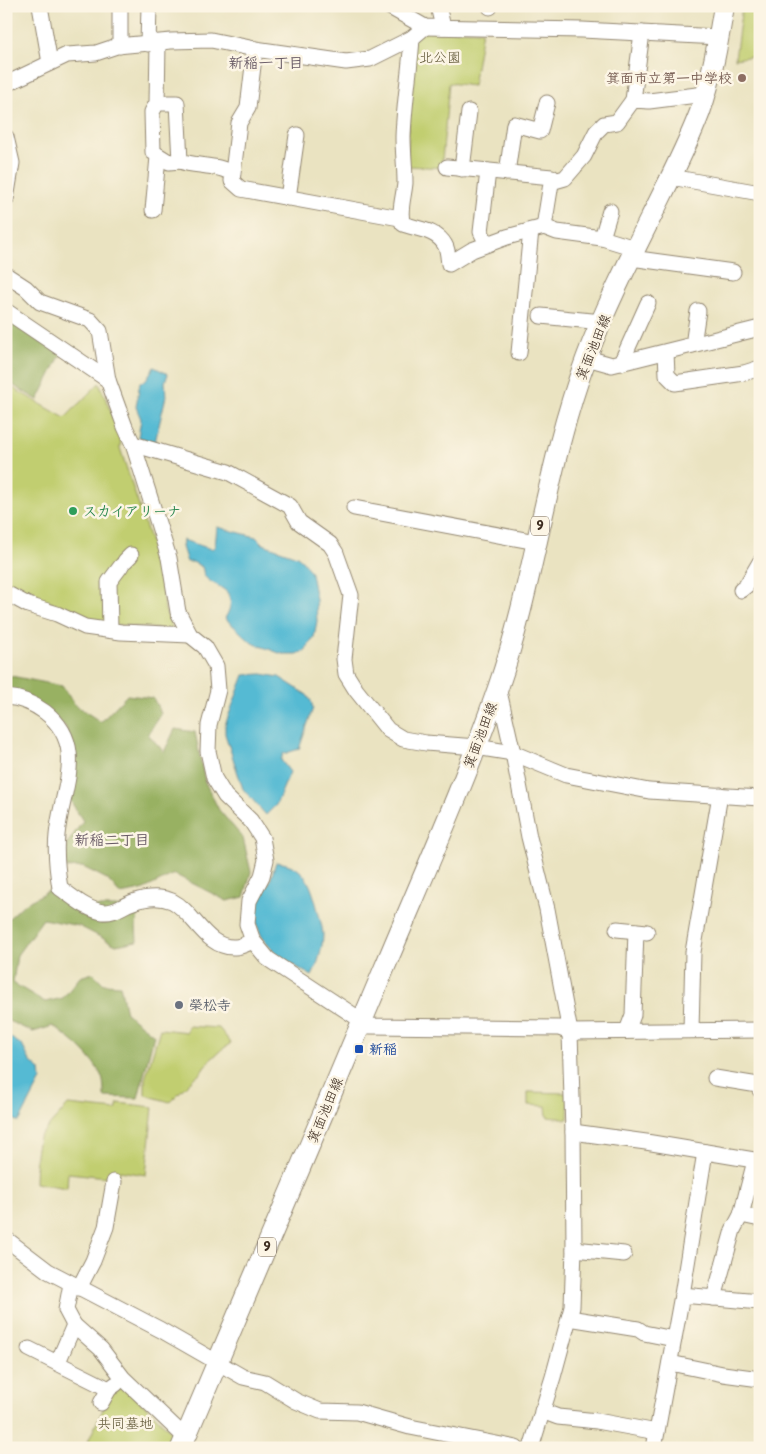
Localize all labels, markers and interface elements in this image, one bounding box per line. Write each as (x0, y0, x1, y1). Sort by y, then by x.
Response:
park label: 北公園 (419, 46, 461, 67)
district label: 新稲一丁目 (228, 50, 304, 73)
place label: 箕面市立第一中学校 (606, 67, 732, 88)
marker: 箕面市立第一中学校 (736, 72, 748, 84)
street label: 箕面池田線 (570, 310, 615, 383)
place label: スカイアリーナ (83, 500, 181, 521)
marker: スカイアリーナ (67, 505, 79, 517)
road number: 9 (531, 516, 549, 536)
street label: 箕面池田線 (457, 698, 502, 771)
district label: 新稲二丁目 (74, 827, 150, 850)
place label: 榮松寺 (189, 994, 231, 1015)
marker: 榮松寺 (173, 999, 185, 1011)
place label: 新稲 (369, 1038, 397, 1059)
marker: 新稲 (353, 1043, 365, 1055)
street label: 箕面池田線 (301, 1073, 348, 1146)
road number: 9 (258, 1238, 276, 1256)
park label: 共同墓地 (97, 1412, 153, 1433)

